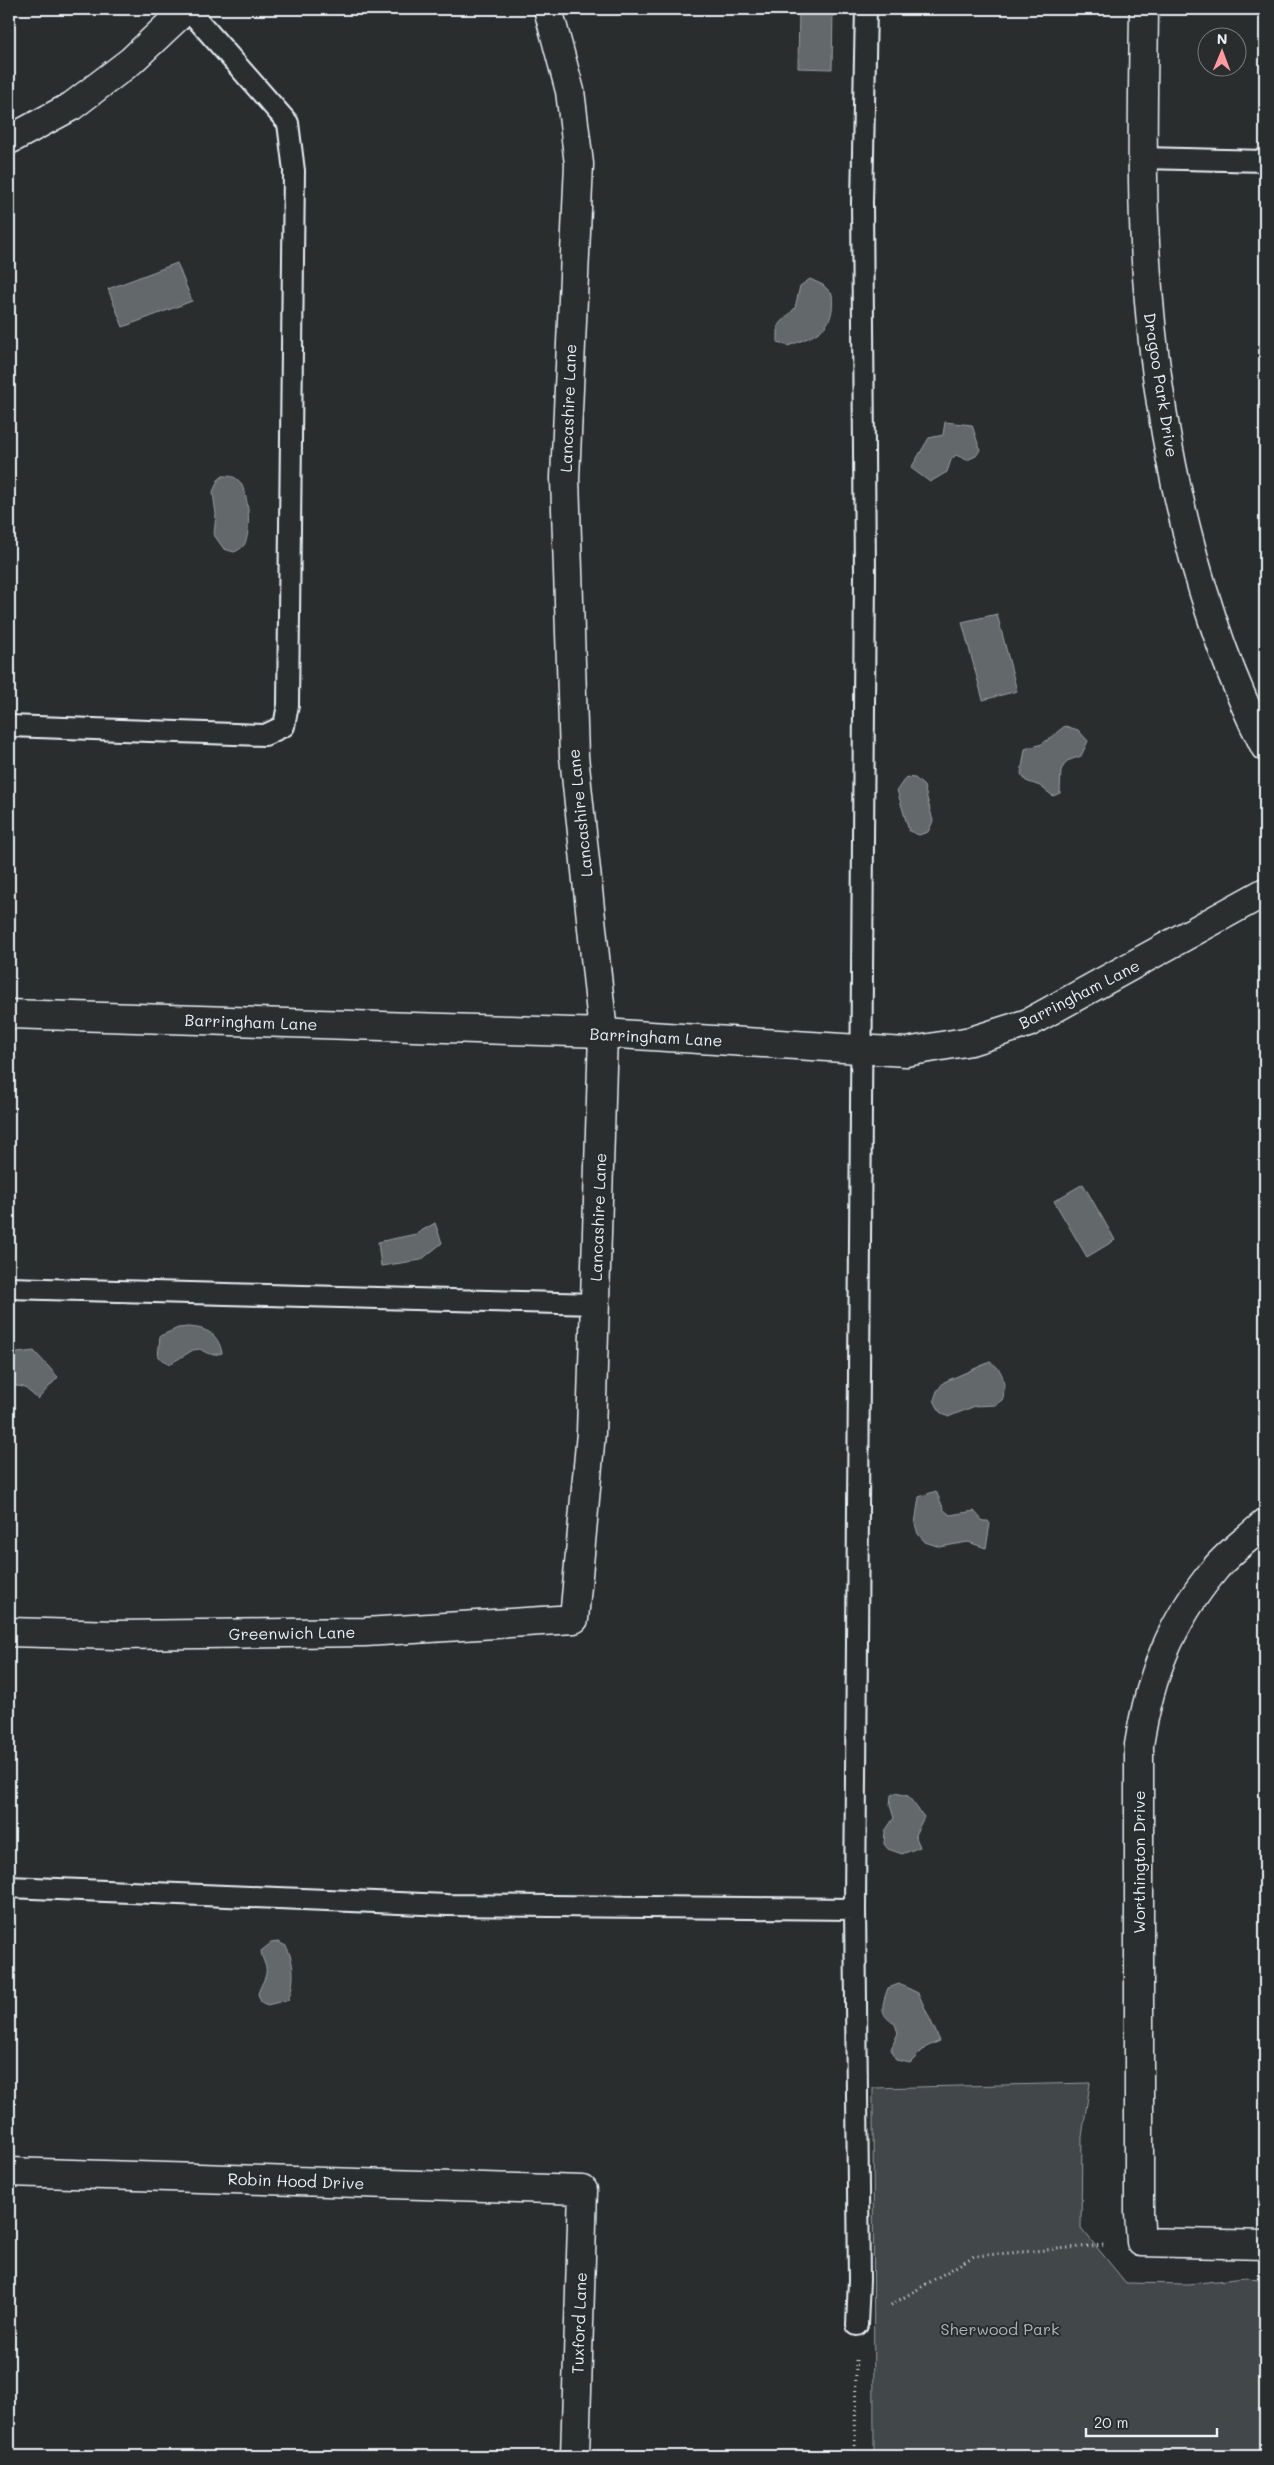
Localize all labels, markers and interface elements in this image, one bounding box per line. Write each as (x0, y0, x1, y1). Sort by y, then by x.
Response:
north arrow (1196, 28, 1246, 78)
text: N (1217, 29, 1228, 48)
street label: Dragoo Park Drive (1140, 311, 1183, 459)
street label: Lancashire Lane (555, 343, 580, 473)
street label: Lancashire Lane (562, 748, 597, 878)
street label: Barringham Lane (1015, 954, 1143, 1033)
street label: Barringham Lane (184, 1009, 318, 1034)
street label: Barringham Lane (589, 1023, 723, 1050)
street label: Lancashire Lane (585, 1152, 610, 1282)
street label: Greenwich Lane (229, 1621, 355, 1644)
street label: Worthington Drive (1128, 1790, 1149, 1934)
street label: Robin Hood Drive (227, 2168, 365, 2193)
street label: Tuxford Lane (566, 2272, 591, 2374)
park label: Sherwood Park (941, 2318, 1059, 2339)
scale bar (1086, 2405, 1218, 2437)
text: 20 m (1094, 2412, 1128, 2432)

